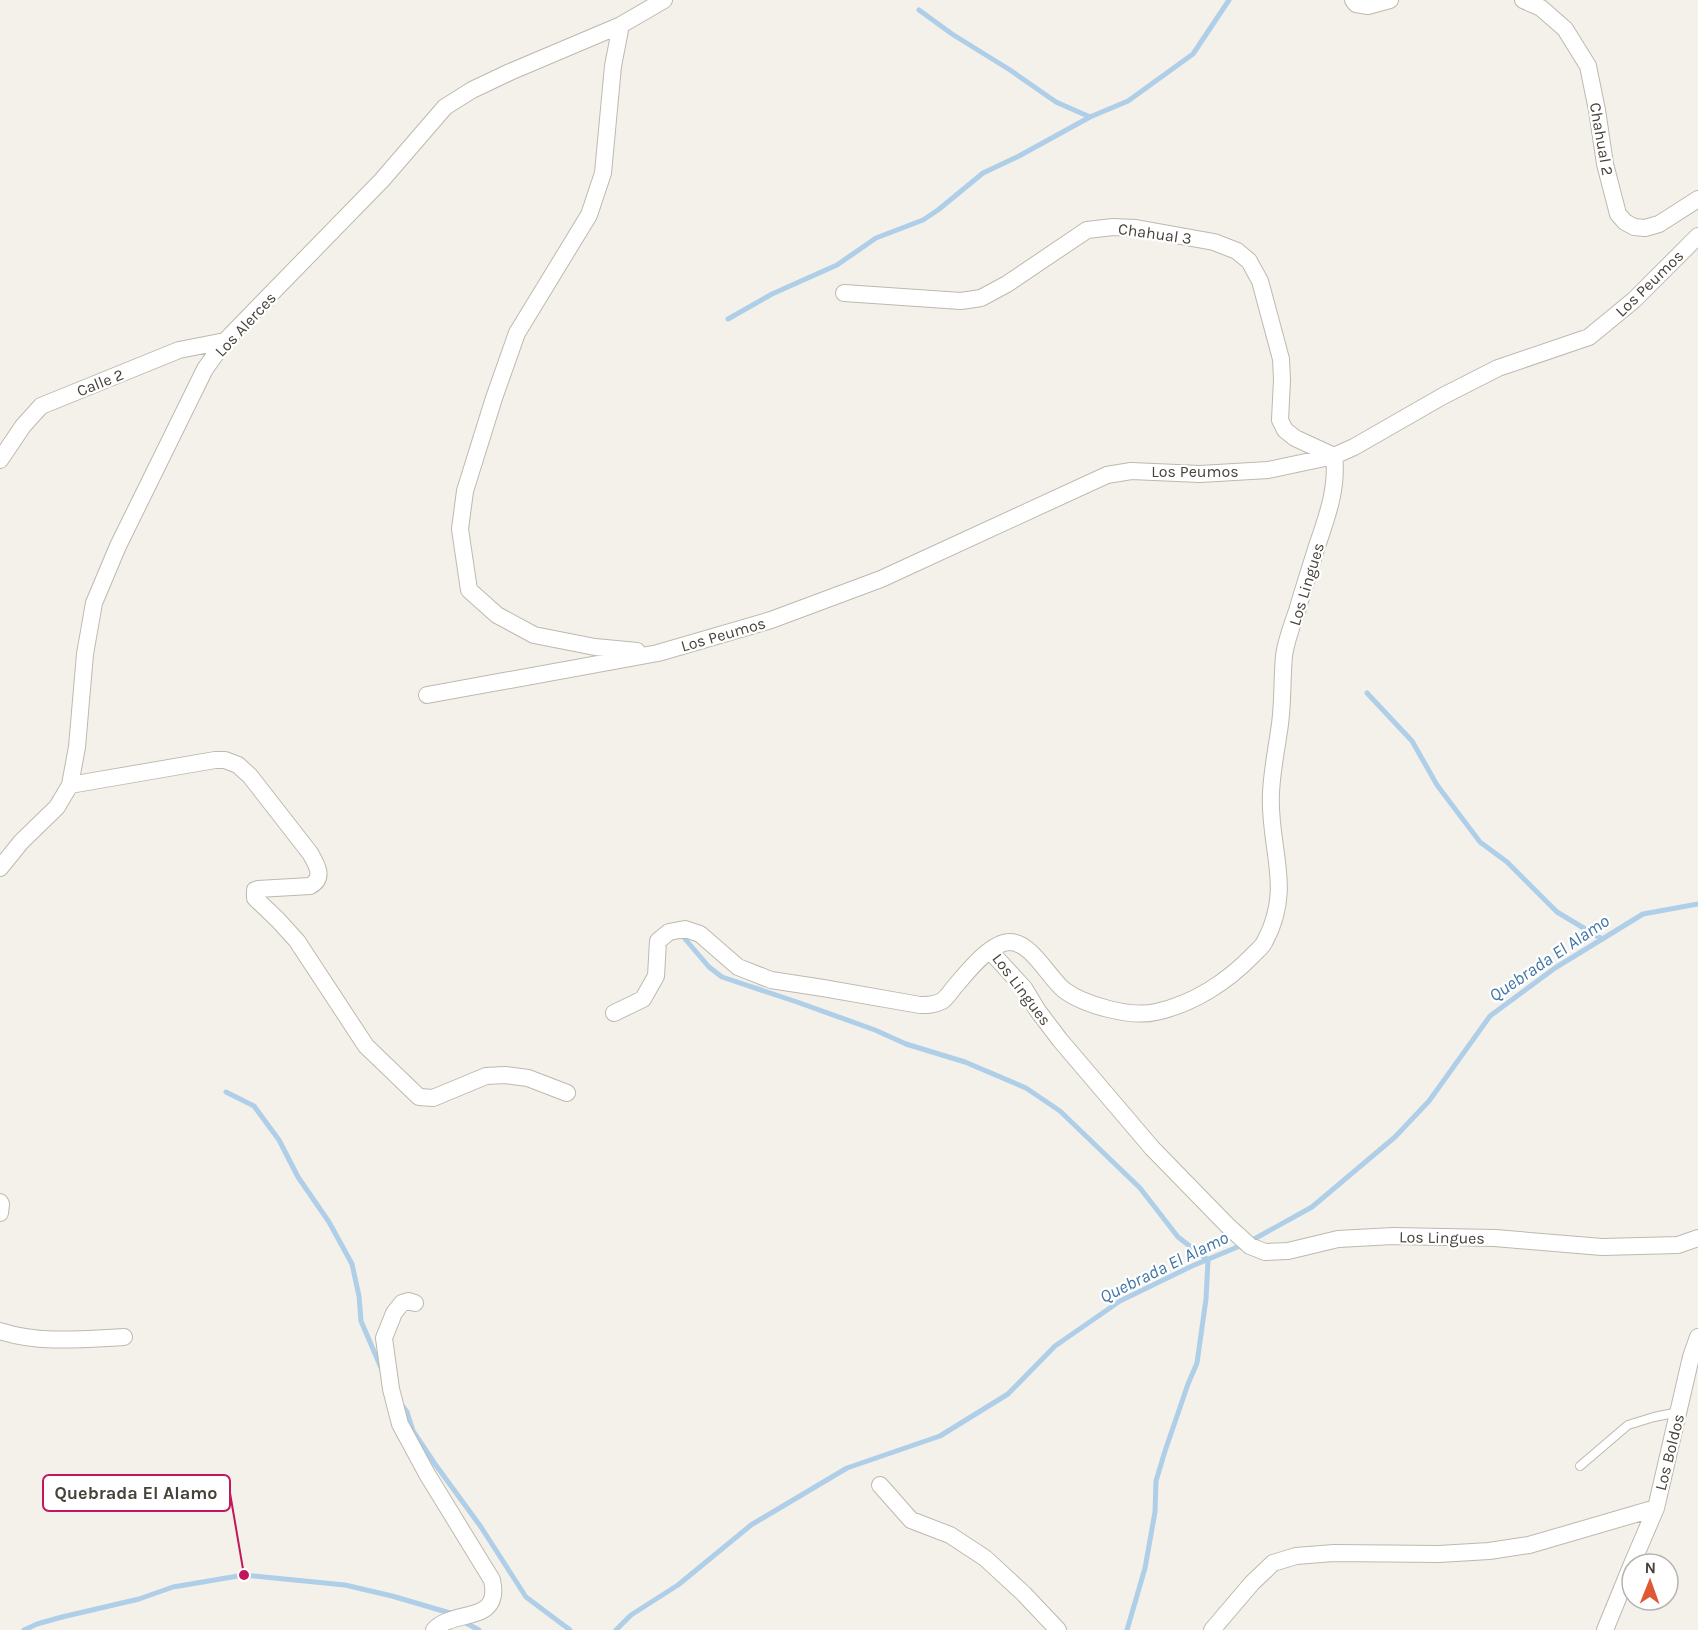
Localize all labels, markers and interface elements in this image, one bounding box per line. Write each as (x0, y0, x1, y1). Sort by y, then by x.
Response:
street label: Chahual 2 (1586, 101, 1617, 177)
street label: Chahual 3 (1117, 219, 1193, 248)
street label: Los Peumos (1611, 246, 1687, 321)
street label: Los Alerces (211, 288, 280, 360)
street label: Calle 2 (74, 365, 126, 400)
street label: Los Peumos (1151, 462, 1239, 481)
street label: Los Lingues (1285, 540, 1328, 628)
street label: Los Peumos (679, 613, 768, 656)
water label: Quebrada El Alamo (1485, 910, 1613, 1006)
street label: Los Lingues (988, 949, 1055, 1029)
water label: Quebrada El Alamo (1096, 1226, 1232, 1308)
street label: Los Lingues (1399, 1227, 1485, 1248)
street label: Los Boldos (1651, 1412, 1688, 1492)
callout: Quebrada El Alamo (43, 1475, 230, 1511)
text: Quebrada El Alamo (54, 1482, 218, 1504)
north arrow (1620, 1552, 1680, 1612)
text: N (1644, 1558, 1656, 1577)

